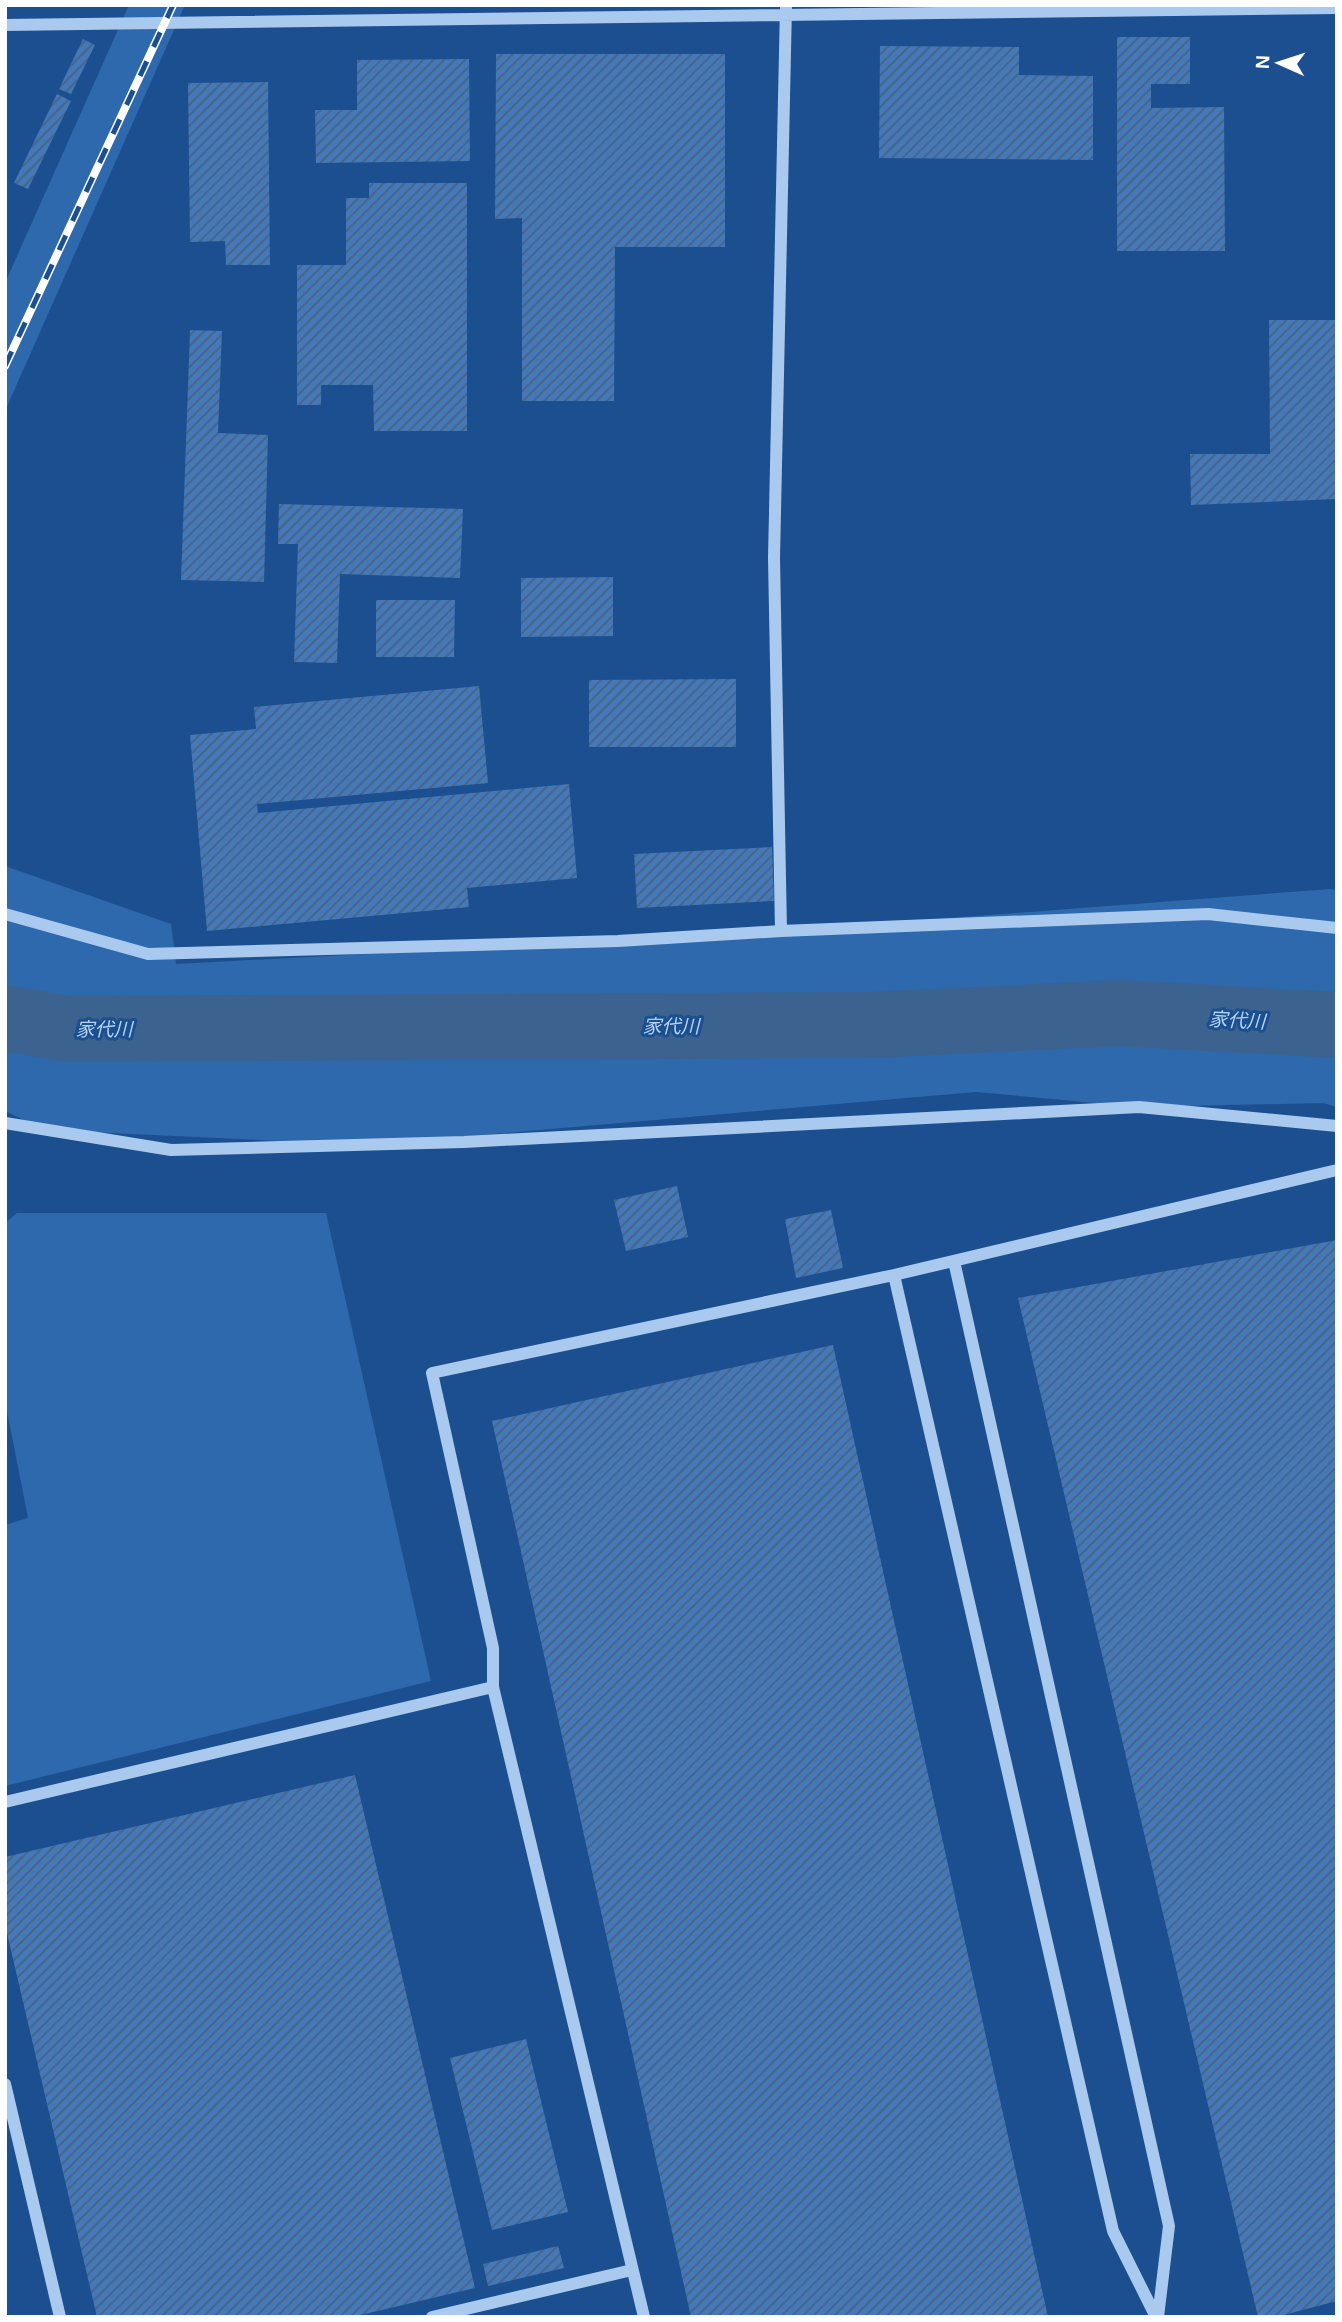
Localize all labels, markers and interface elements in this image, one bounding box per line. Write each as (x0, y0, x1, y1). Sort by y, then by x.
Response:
north arrow (1244, 28, 1314, 98)
text: N (1252, 55, 1273, 70)
water label: 家代川 (1208, 1009, 1268, 1033)
water label: 家代川 (642, 1016, 701, 1037)
water label: 家代川 (75, 1019, 134, 1040)

